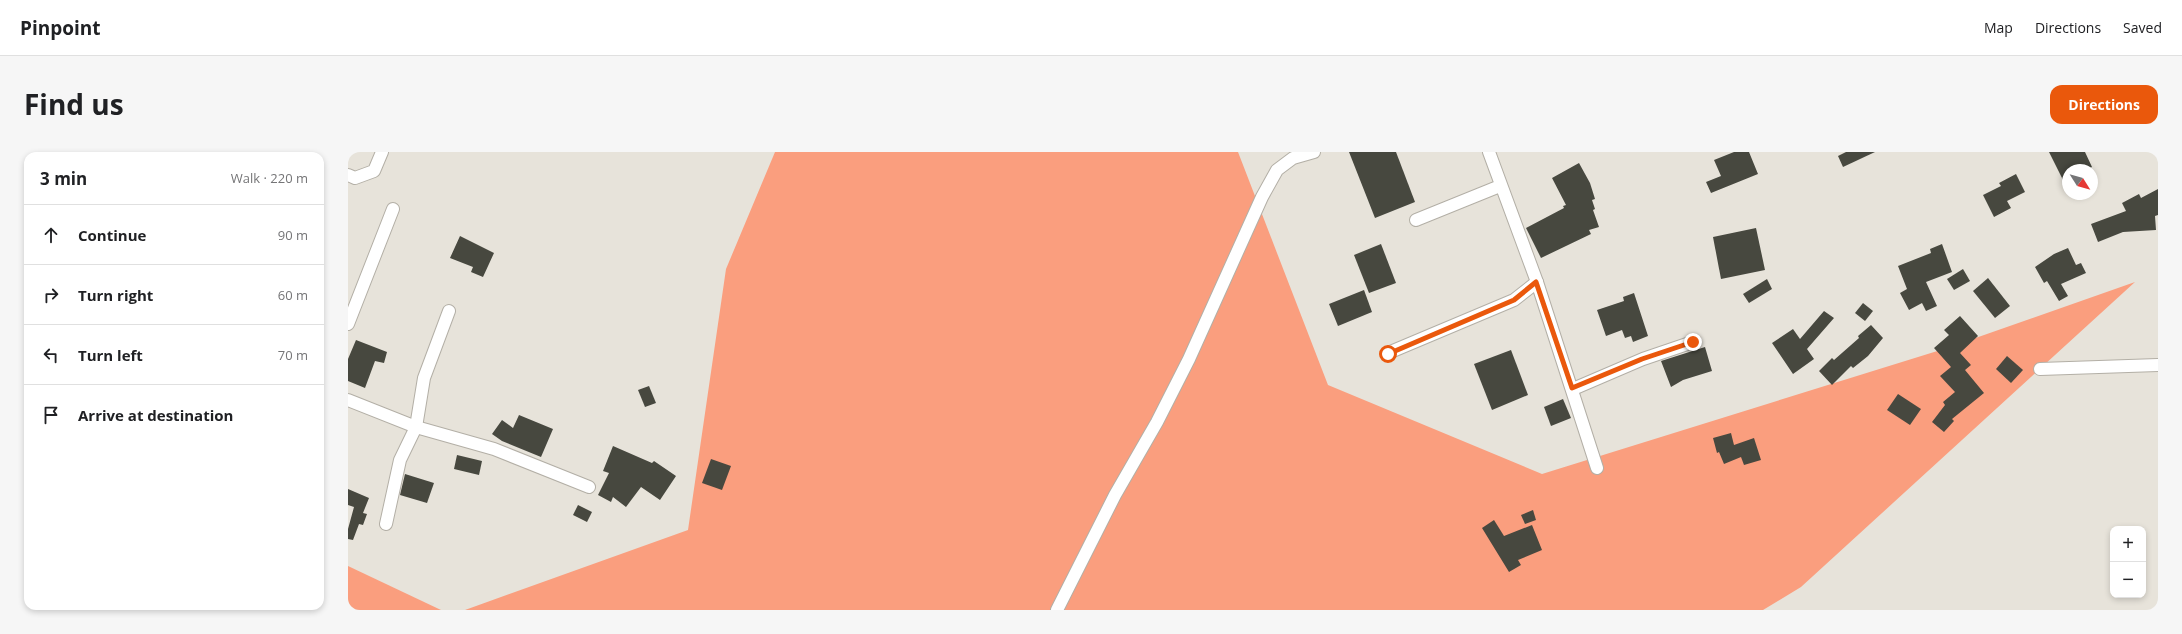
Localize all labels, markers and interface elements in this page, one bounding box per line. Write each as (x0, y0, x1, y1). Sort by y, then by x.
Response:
text: Pinpoint (20, 15, 101, 41)
text: Map (1984, 18, 2013, 37)
text: Directions (2035, 18, 2101, 37)
text: Saved (2123, 18, 2162, 37)
text: Find us (24, 85, 124, 123)
button: Directions (2050, 85, 2158, 124)
north arrow (2062, 164, 2098, 200)
text: 3 min (40, 167, 87, 190)
text: Walk · 220 m (231, 169, 308, 187)
icon: ahead (40, 224, 62, 246)
text: Continue (78, 225, 146, 245)
text: 90 m (278, 226, 308, 244)
icon: right (40, 284, 62, 306)
text: Turn right (78, 285, 153, 305)
text: 60 m (278, 286, 308, 304)
route end (1684, 333, 1702, 351)
icon: left (40, 344, 62, 366)
text: Turn left (78, 345, 143, 365)
route start (1379, 345, 1397, 363)
text: 70 m (278, 346, 308, 364)
icon: arrive (40, 404, 62, 426)
text: Arrive at destination (78, 405, 233, 425)
map controls (2110, 526, 2146, 598)
button: + (2110, 526, 2146, 562)
button: − (2110, 562, 2146, 598)

